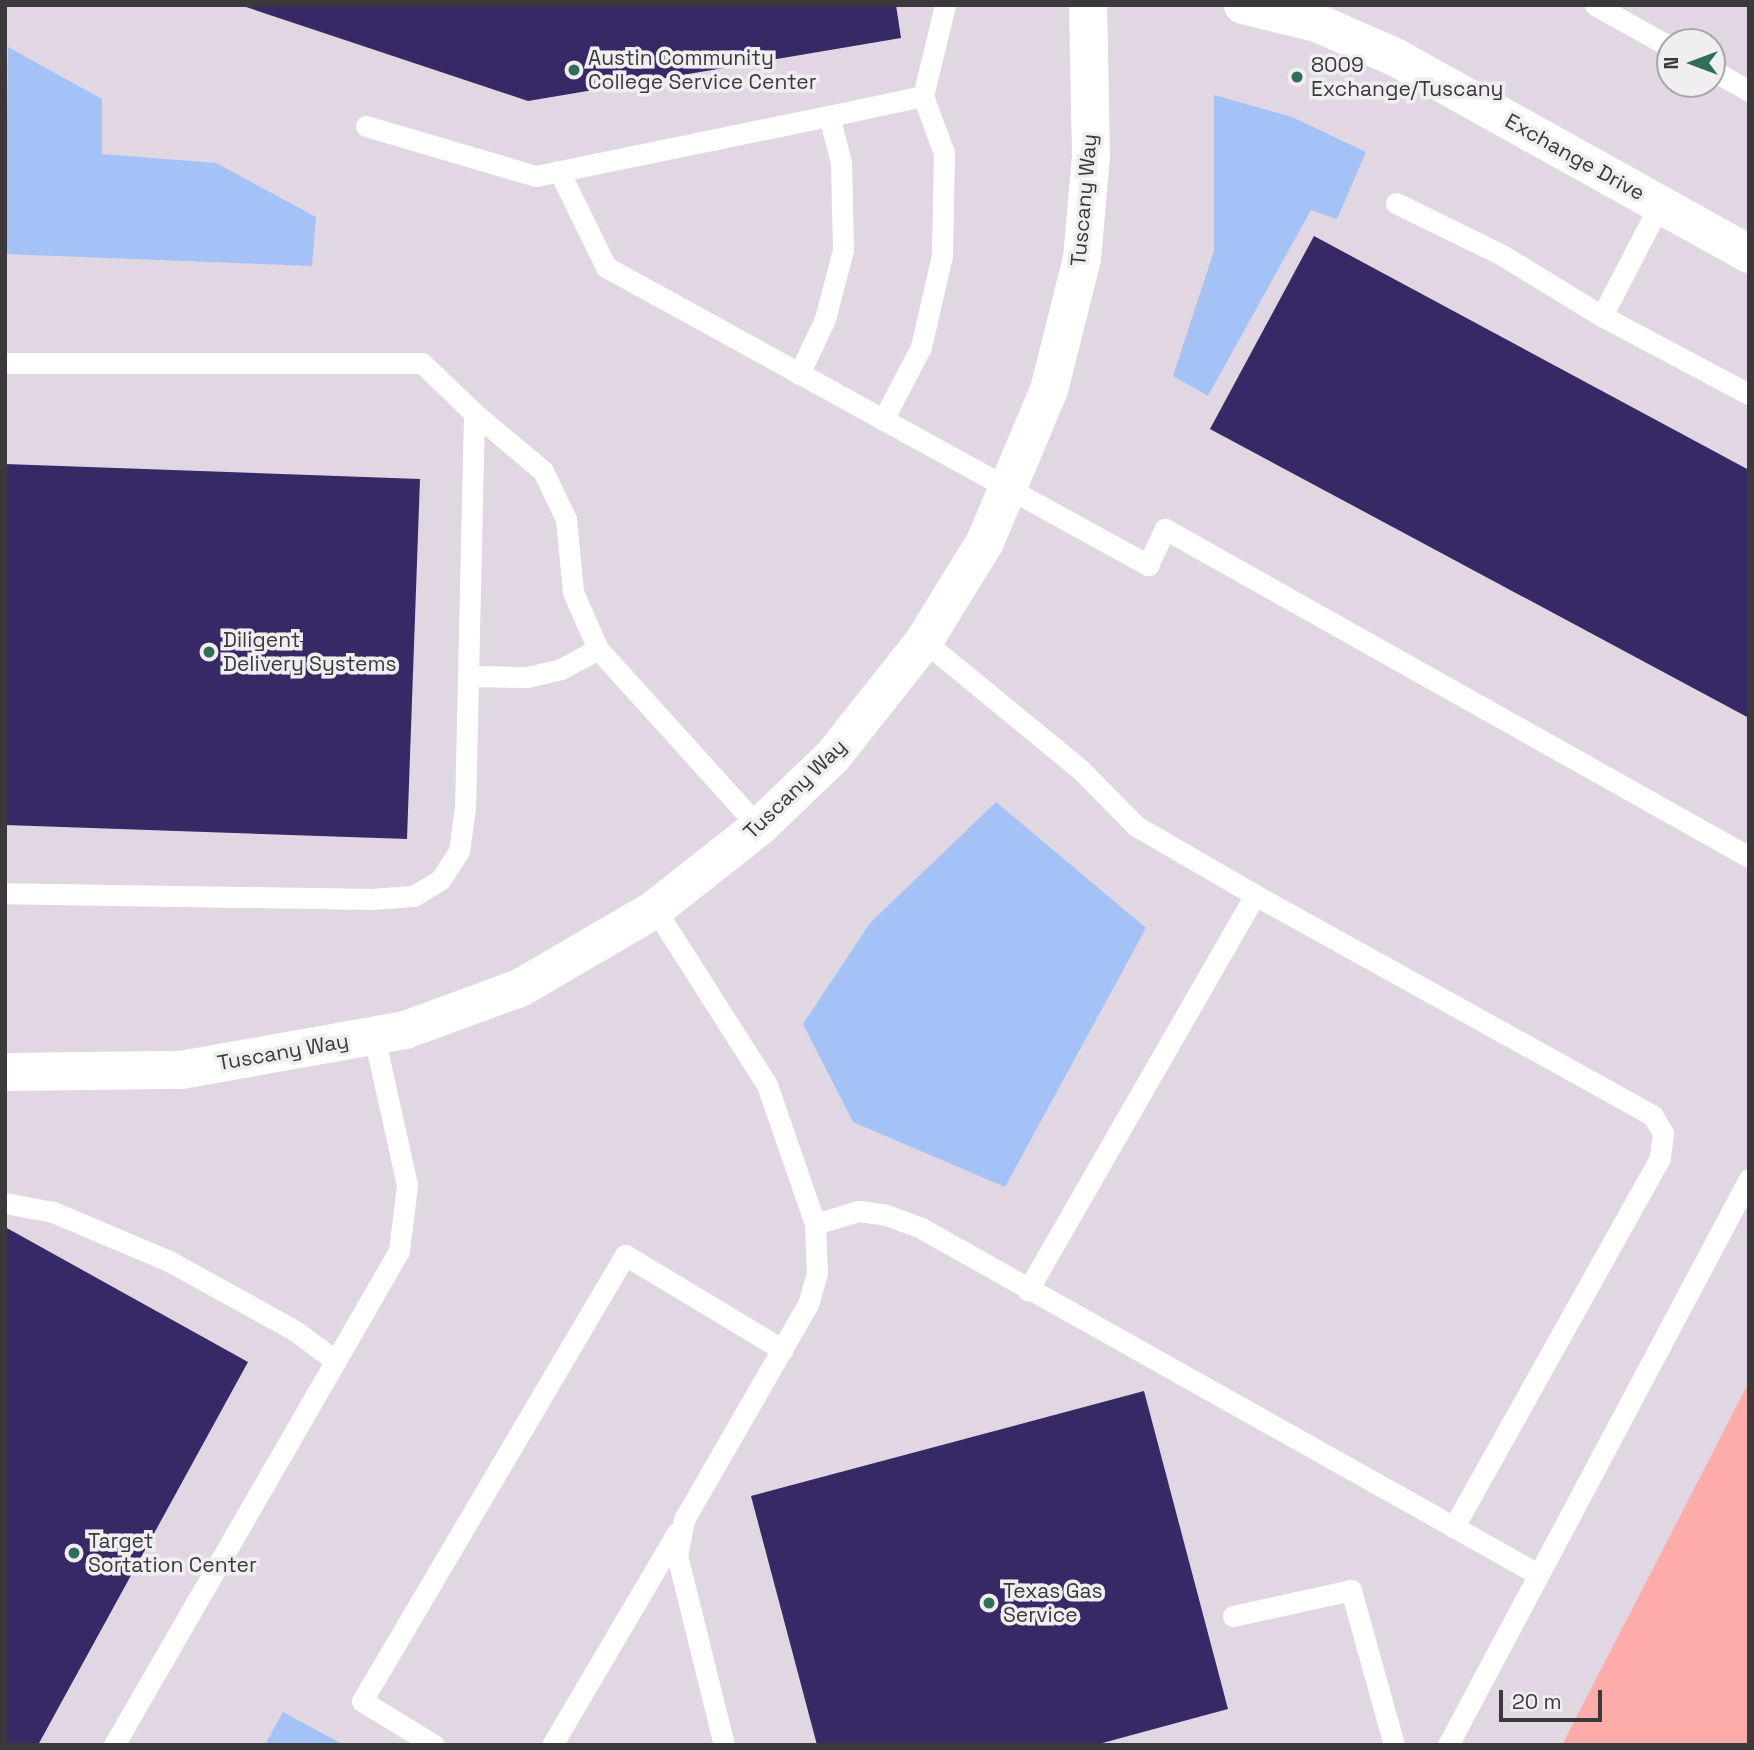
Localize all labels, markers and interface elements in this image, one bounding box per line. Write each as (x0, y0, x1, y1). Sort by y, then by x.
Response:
north arrow (1656, 28, 1726, 98)
place label: Austin Community College Service Center (588, 45, 817, 95)
place label: 8009 Exchange/Tuscany (1311, 52, 1503, 102)
text: N (1659, 57, 1684, 69)
marker: Austin Community College Service Center (566, 62, 582, 78)
marker: 8009 Exchange/Tuscany (1289, 69, 1305, 85)
street label: Exchange Drive (1501, 108, 1649, 206)
street label: Tuscany Way (1066, 133, 1102, 267)
place label: Diligent Delivery Systems (223, 627, 397, 677)
marker: Diligent Delivery Systems (201, 644, 217, 660)
street label: Tuscany Way (738, 734, 852, 844)
street label: Tuscany Way (215, 1028, 351, 1076)
place label: Target Sortation Center (88, 1528, 257, 1578)
marker: Target Sortation Center (66, 1545, 82, 1561)
place label: Texas Gas Service (1003, 1578, 1103, 1628)
marker: Texas Gas Service (981, 1595, 997, 1611)
scale bar (1502, 1676, 1605, 1720)
text: 20 m (1512, 1688, 1562, 1715)

